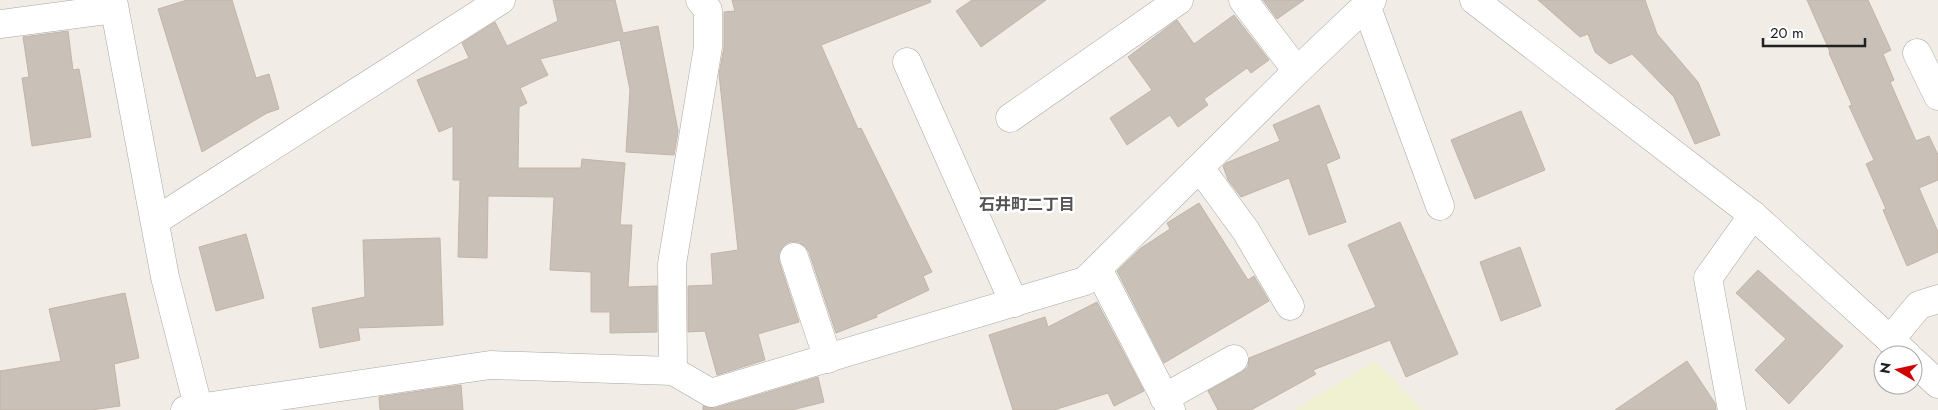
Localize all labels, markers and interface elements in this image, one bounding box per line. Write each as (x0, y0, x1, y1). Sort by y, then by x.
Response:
scale bar (1763, 15, 1866, 47)
text: 20 m (1770, 22, 1804, 44)
district label: 石井町二丁目 (979, 193, 1075, 216)
north arrow (1873, 345, 1923, 395)
text: N (1874, 361, 1896, 375)

